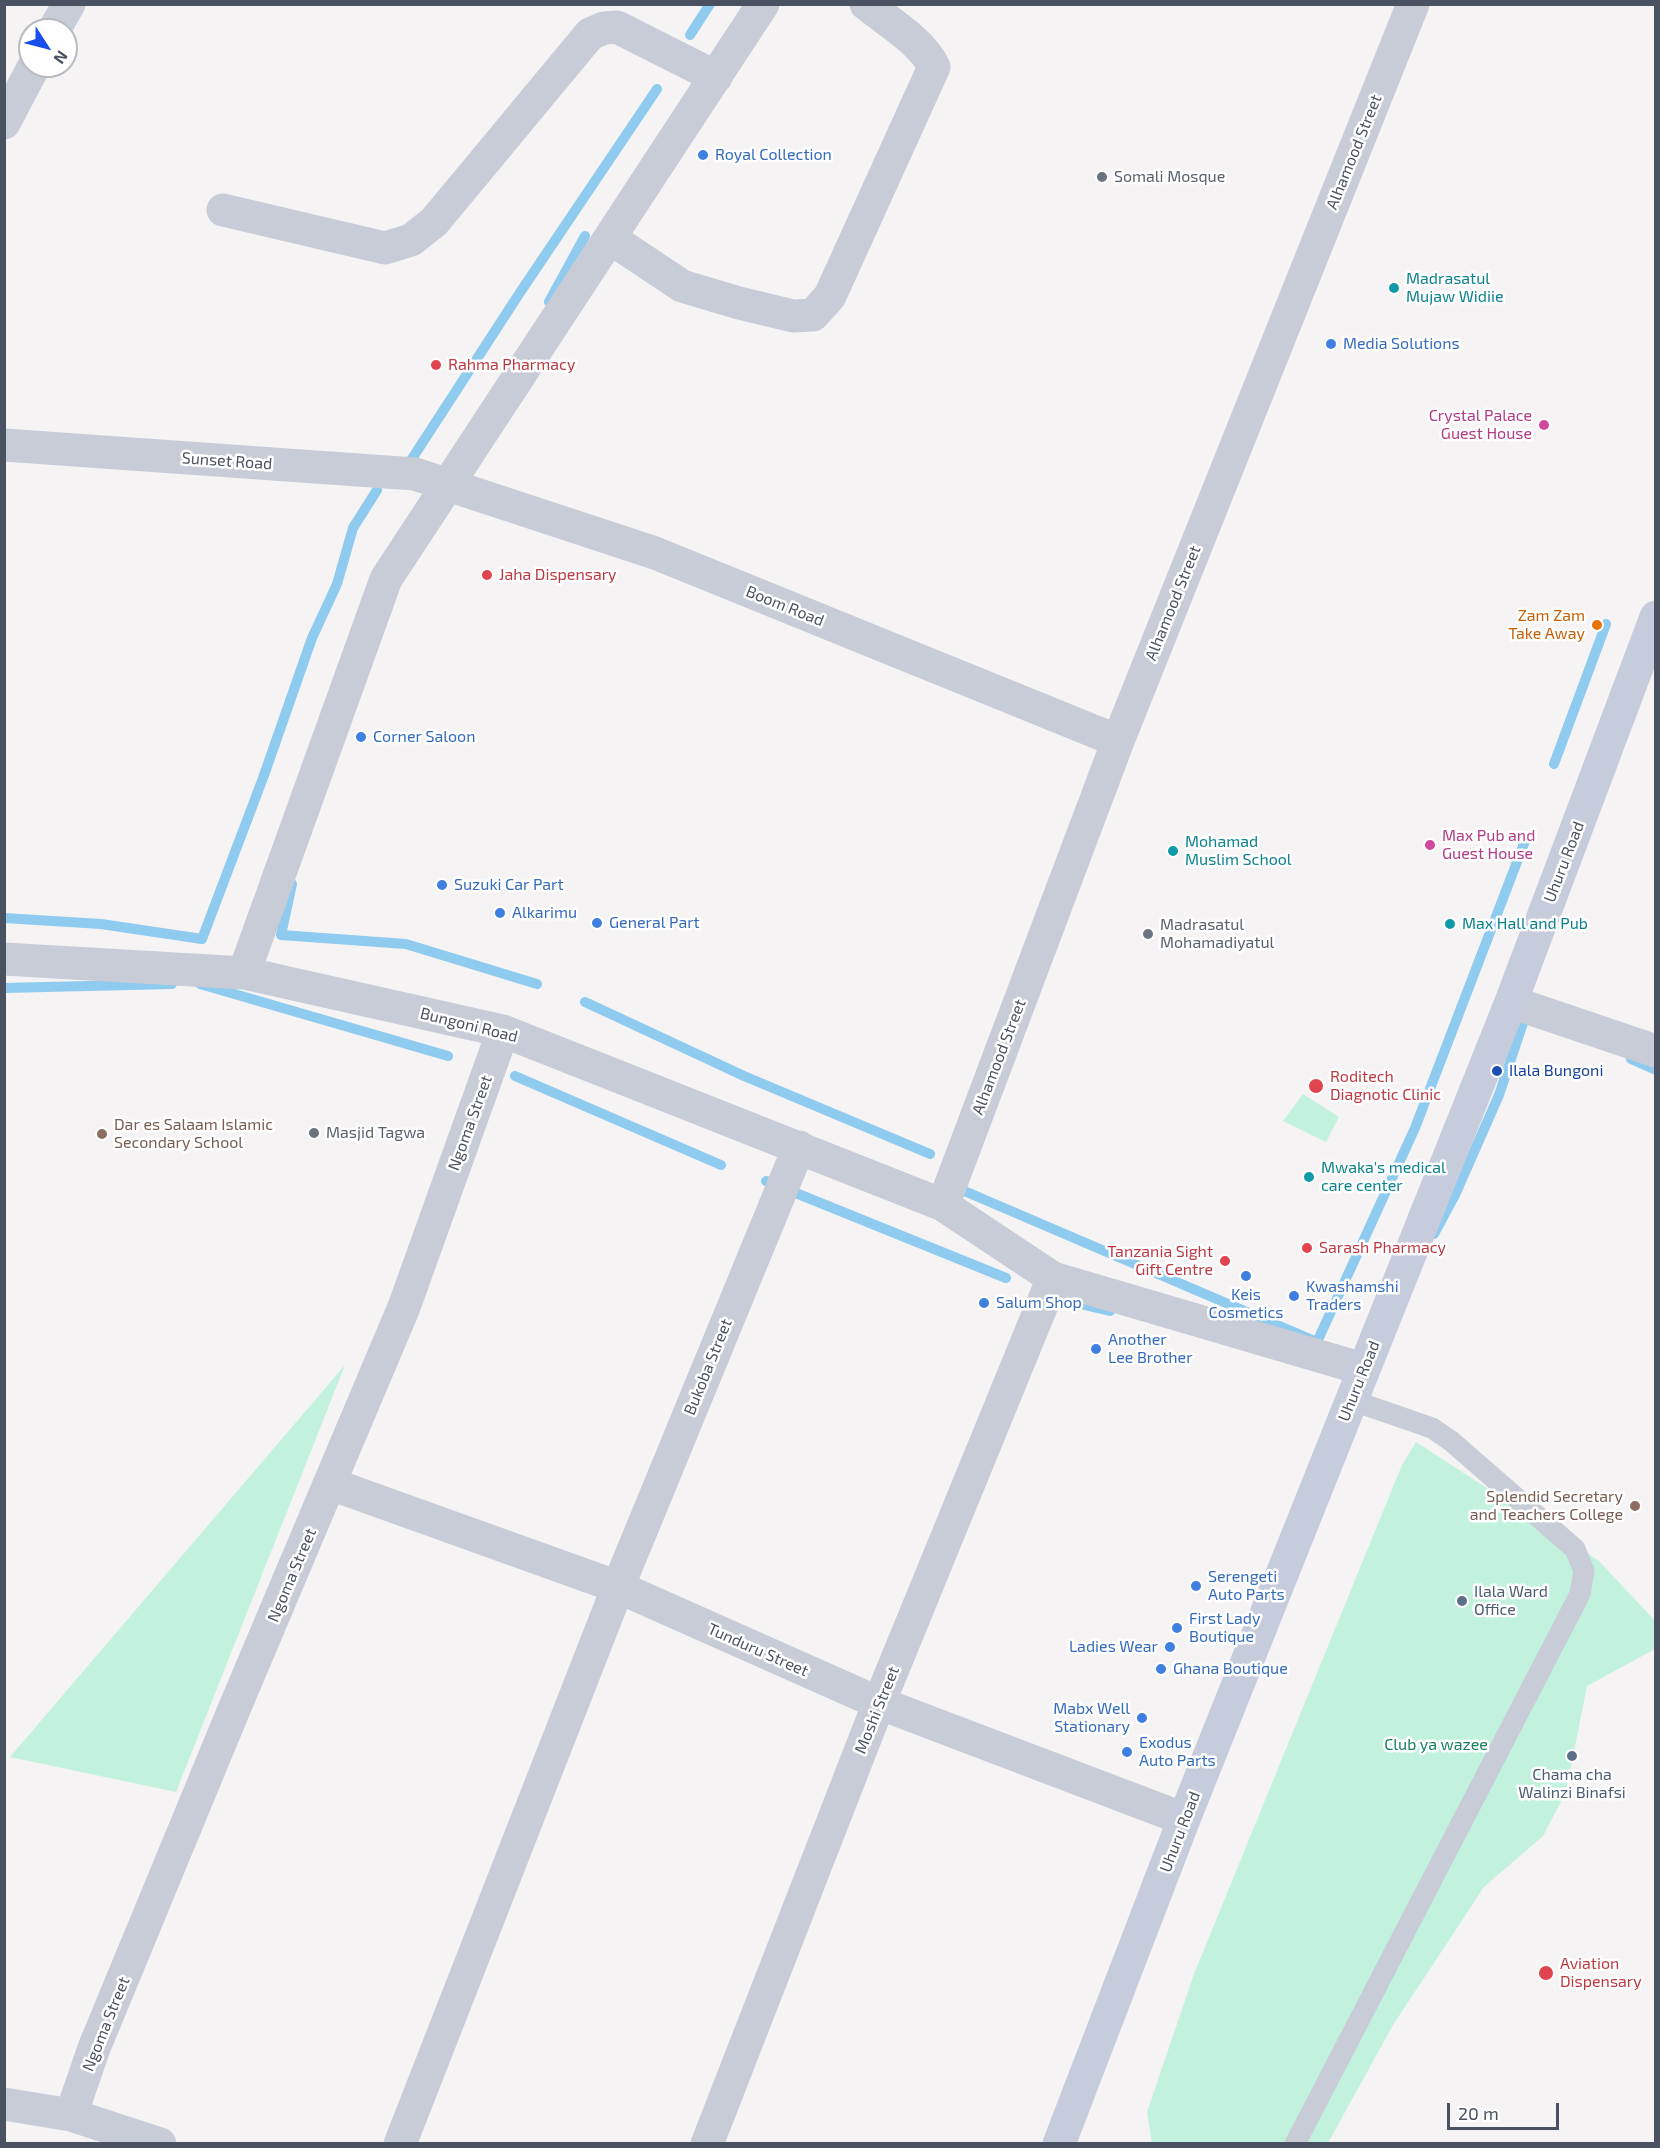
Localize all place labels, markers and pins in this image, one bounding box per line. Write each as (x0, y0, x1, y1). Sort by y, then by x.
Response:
place label: Royal Collection (715, 145, 832, 165)
marker: Royal Collection (696, 148, 710, 162)
place label: Somali Mosque (1114, 167, 1225, 187)
marker: Somali Mosque (1095, 170, 1109, 184)
place label: Madrasatul Mujaw Widiie (1406, 269, 1504, 307)
marker: Madrasatul Mujaw Widiie (1387, 281, 1401, 295)
place label: Media Solutions (1343, 334, 1460, 354)
marker: Media Solutions (1324, 337, 1338, 351)
place label: Rahma Pharmacy (448, 355, 575, 375)
marker: Rahma Pharmacy (429, 358, 443, 372)
place label: Crystal Palace Guest House (1429, 406, 1532, 444)
marker: Crystal Palace Guest House (1537, 418, 1551, 432)
place label: Jaha Dispensary (499, 565, 617, 585)
marker: Jaha Dispensary (480, 568, 494, 582)
place label: Zam Zam Take Away (1508, 606, 1585, 644)
marker: Zam Zam Take Away (1590, 618, 1604, 632)
place label: Corner Saloon (373, 727, 475, 747)
marker: Corner Saloon (354, 730, 368, 744)
place label: Max Pub and Guest House (1442, 826, 1535, 864)
place label: Mohamad Muslim School (1185, 832, 1292, 870)
marker: Max Pub and Guest House (1423, 838, 1437, 852)
marker: Mohamad Muslim School (1166, 844, 1180, 858)
place label: Suzuki Car Part (454, 875, 564, 895)
marker: Suzuki Car Part (435, 878, 449, 892)
place label: Alkarimu (512, 903, 577, 923)
marker: Alkarimu (493, 906, 507, 920)
place label: General Part (609, 913, 700, 933)
place label: Max Hall and Pub (1462, 914, 1588, 934)
place label: Madrasatul Mohamadiyatul (1160, 915, 1274, 953)
marker: General Part (590, 916, 604, 930)
marker: Max Hall and Pub (1443, 917, 1457, 931)
marker: Madrasatul Mohamadiyatul (1141, 927, 1155, 941)
place label: Ilala Bungoni (1509, 1061, 1603, 1081)
marker: Ilala Bungoni (1490, 1064, 1504, 1078)
place label: Roditech Diagnotic Clinic (1330, 1067, 1441, 1105)
marker: Roditech Diagnotic Clinic (1307, 1077, 1325, 1095)
place label: Dar es Salaam Islamic Secondary School (114, 1115, 273, 1153)
place label: Masjid Tagwa (326, 1123, 425, 1143)
marker: Masjid Tagwa (307, 1126, 321, 1140)
marker: Dar es Salaam Islamic Secondary School (95, 1127, 109, 1141)
place label: Mwaka's medical care center (1321, 1158, 1446, 1196)
marker: Mwaka's medical care center (1302, 1170, 1316, 1184)
place label: Sarash Pharmacy (1319, 1238, 1446, 1258)
marker: Sarash Pharmacy (1300, 1241, 1314, 1255)
place label: Tanzania Sight Gift Centre (1107, 1242, 1213, 1280)
marker: Tanzania Sight Gift Centre (1218, 1254, 1232, 1268)
marker: Keis Cosmetics (1239, 1269, 1253, 1283)
place label: Kwashamshi Traders (1306, 1277, 1399, 1315)
place label: Keis Cosmetics (1209, 1285, 1283, 1323)
marker: Kwashamshi Traders (1287, 1289, 1301, 1303)
place label: Salum Shop (996, 1293, 1082, 1313)
marker: Salum Shop (977, 1296, 991, 1310)
place label: Another Lee Brother (1108, 1330, 1193, 1368)
marker: Another Lee Brother (1089, 1342, 1103, 1356)
place label: Splendid Secretary and Teachers College (1470, 1487, 1623, 1525)
marker: Splendid Secretary and Teachers College (1628, 1499, 1642, 1513)
place label: Serengeti Auto Parts (1208, 1567, 1285, 1605)
marker: Serengeti Auto Parts (1189, 1579, 1203, 1593)
place label: Ilala Ward Office (1474, 1582, 1548, 1620)
marker: Ilala Ward Office (1455, 1594, 1469, 1608)
place label: First Lady Boutique (1189, 1609, 1260, 1647)
marker: First Lady Boutique (1170, 1621, 1184, 1635)
place label: Ladies Wear (1069, 1637, 1158, 1657)
marker: Ladies Wear (1163, 1640, 1177, 1654)
place label: Ghana Boutique (1173, 1659, 1288, 1679)
marker: Ghana Boutique (1154, 1662, 1168, 1676)
place label: Mabx Well Stationary (1053, 1699, 1130, 1737)
marker: Mabx Well Stationary (1135, 1711, 1149, 1725)
place label: Exodus Auto Parts (1139, 1733, 1216, 1771)
marker: Exodus Auto Parts (1120, 1745, 1134, 1759)
marker: Chama cha Walinzi Binafsi (1565, 1749, 1579, 1763)
place label: Chama cha Walinzi Binafsi (1518, 1765, 1626, 1803)
place label: Aviation Dispensary (1560, 1954, 1642, 1992)
marker: Aviation Dispensary (1537, 1964, 1555, 1982)

